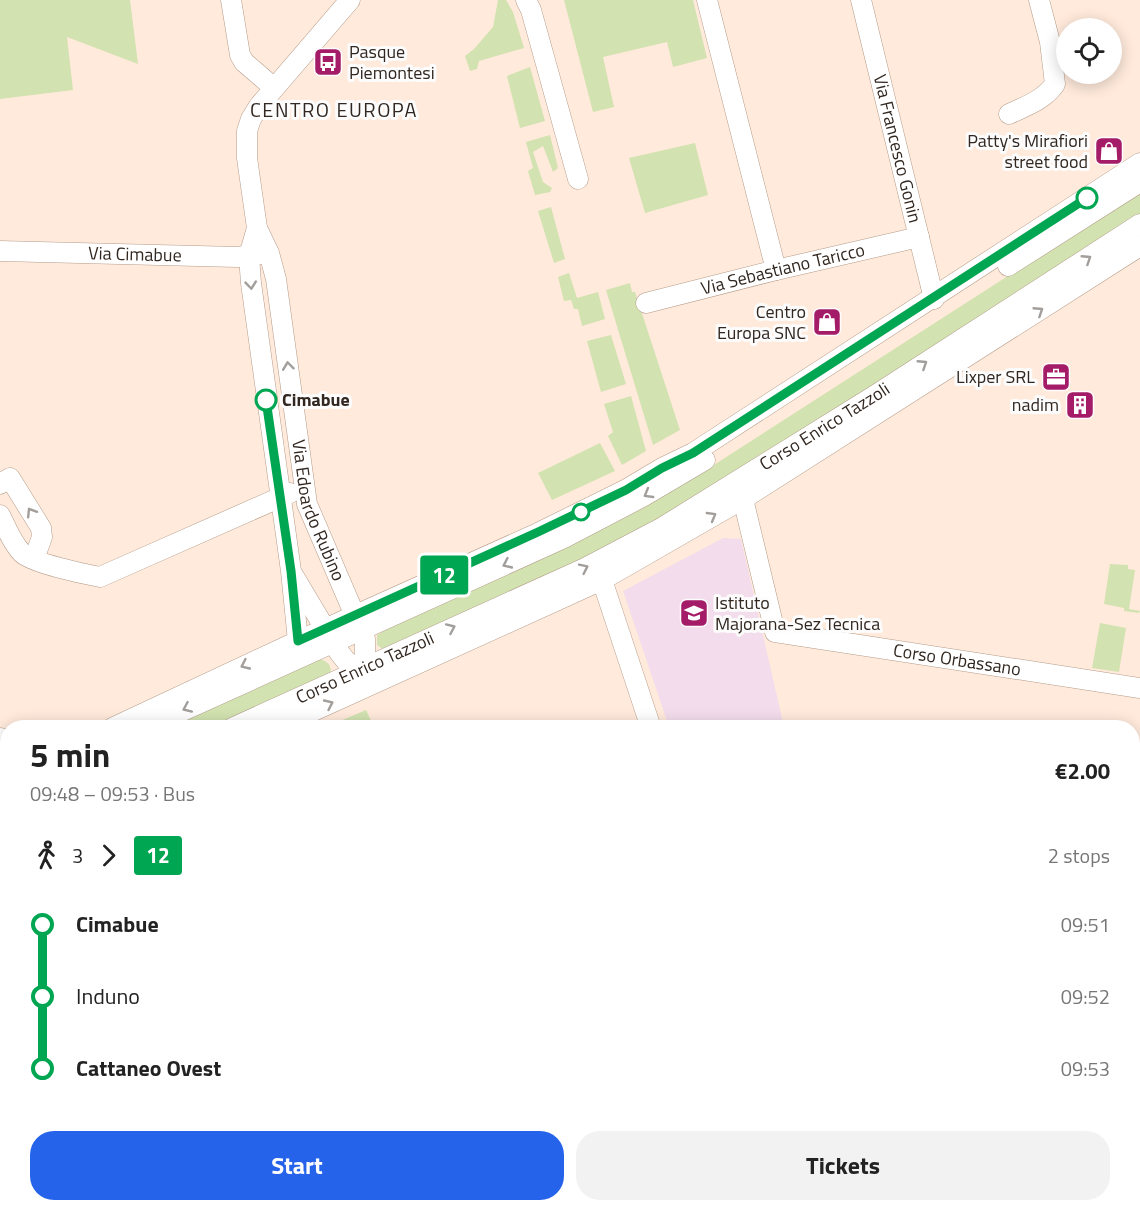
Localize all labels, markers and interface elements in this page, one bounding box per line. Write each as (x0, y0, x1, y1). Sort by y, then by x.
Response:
map controls (1056, 18, 1122, 84)
button: locate (1056, 18, 1122, 84)
place label: Pasque Piemontesi (349, 38, 435, 86)
bus stop icon: Pasque Piemontesi (312, 46, 344, 78)
street label: Via Francesco Gonin (867, 72, 929, 225)
district label: CENTRO EUROPA (250, 94, 418, 125)
place label: Patty's Mirafiori street food (967, 127, 1088, 175)
shop icon: Patty's Mirafiori street food (1093, 135, 1125, 167)
unlabelled marker (1076, 187, 1098, 209)
street label: Via Sebastiano Taricco (698, 236, 867, 302)
street label: Via Cimabue (88, 239, 182, 269)
one-way arrow (1081, 255, 1092, 266)
one-way arrow (244, 281, 257, 290)
place label: Centro Europa SNC (717, 298, 806, 346)
shop icon: Centro Europa SNC (811, 306, 843, 338)
one-way arrow (1033, 307, 1043, 319)
one-way arrow (916, 360, 927, 371)
office icon: Lixper SRL (1040, 361, 1072, 393)
one-way arrow (282, 362, 294, 371)
place label: Lixper SRL (956, 363, 1035, 390)
street label: Corso Enrico Tazzoli (754, 375, 895, 477)
place label: Cimabue (282, 386, 350, 413)
marker: Cimabue (255, 389, 277, 411)
building icon: nadim (1064, 389, 1096, 421)
place label: nadim (1012, 391, 1059, 418)
street label: Via Edoardo Rubino (285, 438, 352, 585)
one-way arrow (644, 486, 654, 498)
unlabelled marker (572, 503, 590, 521)
one-way arrow (28, 507, 39, 518)
one-way arrow (706, 512, 716, 524)
line badge: 12 (417, 556, 471, 594)
one-way arrow (503, 557, 514, 569)
text: 12 (432, 559, 456, 591)
one-way arrow (578, 563, 589, 575)
place label: Istituto Majorana-Sez Tecnica (715, 589, 880, 637)
school or university icon: Istituto Majorana-Sez Tecnica (678, 597, 710, 629)
one-way arrow (445, 623, 456, 635)
street label: Corso Enrico Tazzoli (291, 624, 438, 710)
street label: Corso Orbassano (891, 636, 1023, 683)
one-way arrow (241, 658, 252, 670)
one-way arrow (323, 699, 334, 711)
one-way arrow (183, 701, 194, 713)
text: 5 min (30, 730, 110, 780)
text: €2.00 (1055, 754, 1110, 788)
text: 09:48 – 09:53 · Bus (30, 778, 195, 809)
icon: walk (30, 839, 63, 872)
icon: forward (92, 839, 125, 872)
text: 12 (146, 839, 170, 871)
text: 3 (72, 840, 83, 871)
text: 2 stops (1048, 840, 1110, 871)
text: Cimabue (76, 907, 159, 941)
text: 09:51 (1061, 909, 1110, 940)
text: Induno (76, 979, 140, 1013)
text: 09:52 (1061, 981, 1110, 1012)
text: Cattaneo Ovest (76, 1051, 221, 1085)
text: 09:53 (1061, 1053, 1110, 1084)
button: Start (30, 1131, 564, 1200)
button: Tickets (576, 1131, 1110, 1200)

